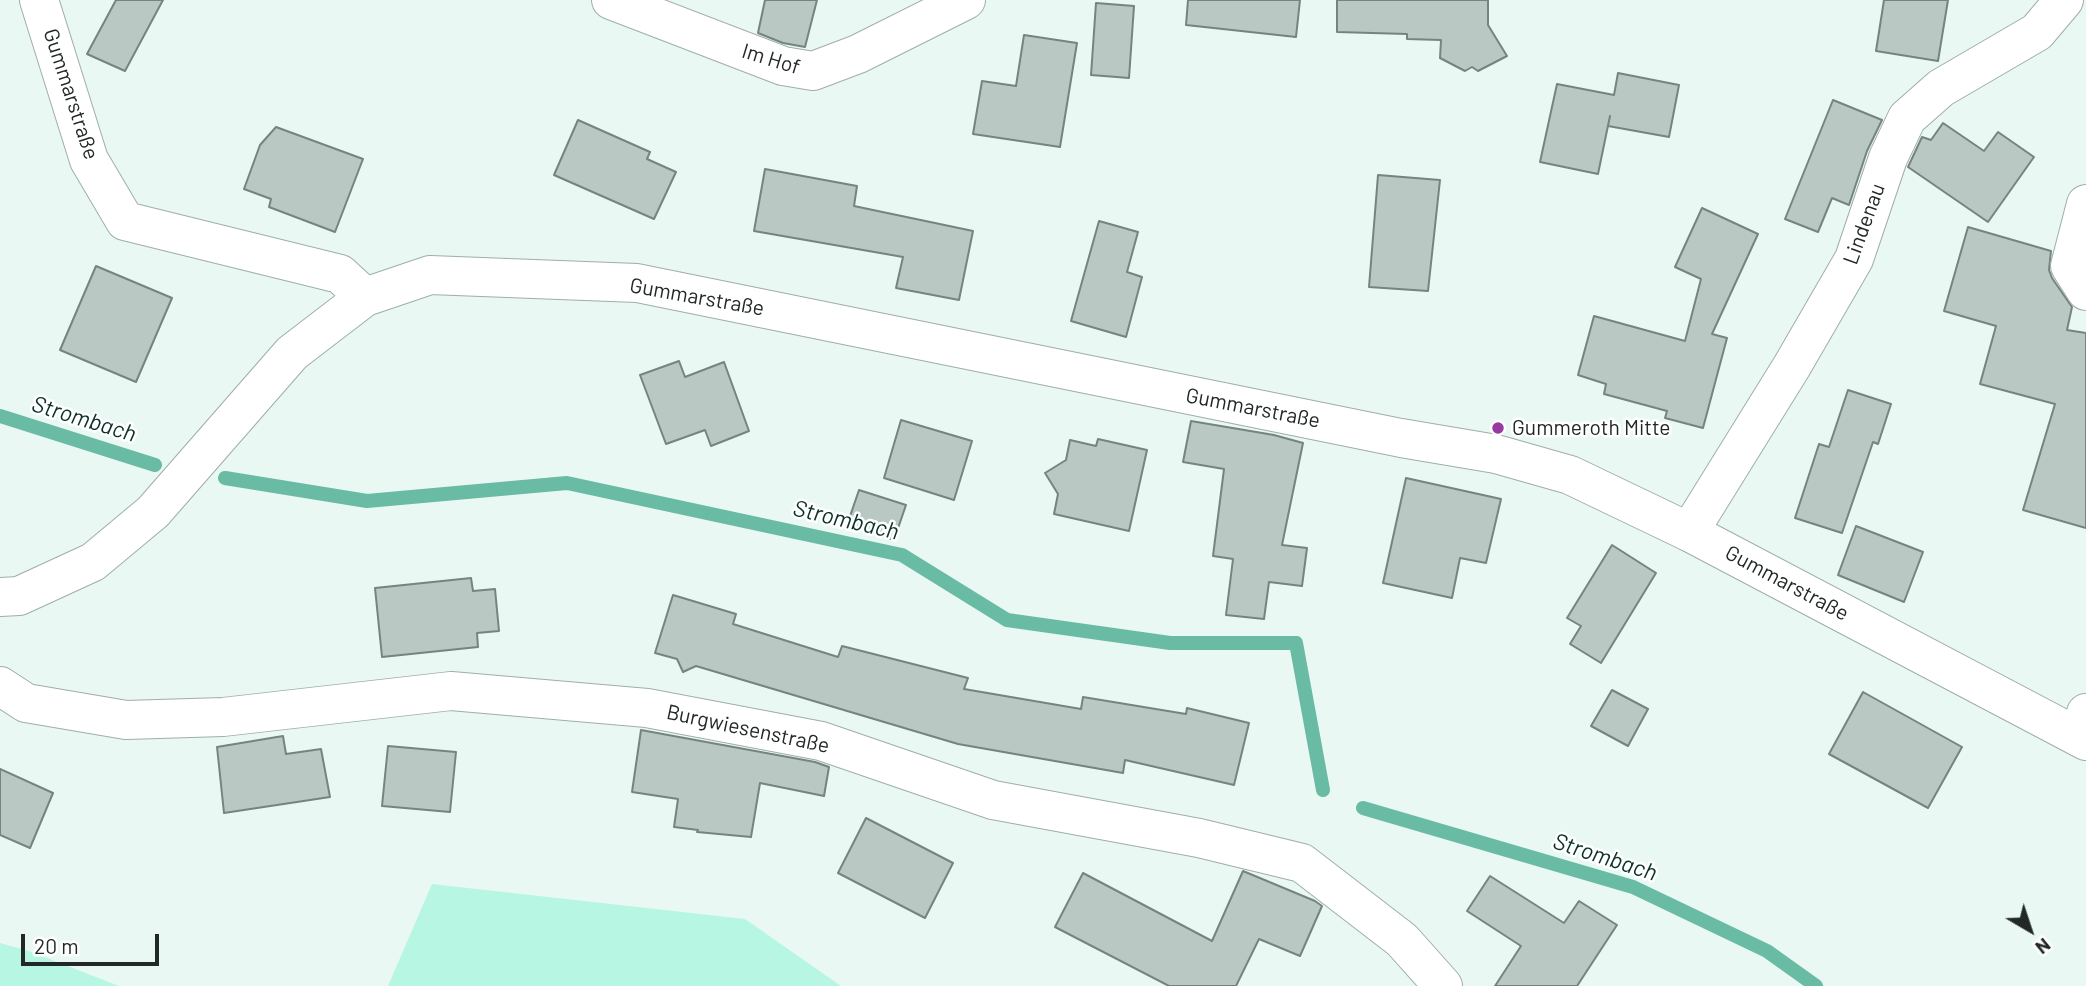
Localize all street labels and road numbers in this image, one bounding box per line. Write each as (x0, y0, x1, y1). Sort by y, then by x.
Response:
street label: Gummarstraße (38, 25, 104, 163)
street label: Im Hof (739, 38, 803, 80)
street label: Lindenau (1838, 180, 1890, 268)
street label: Gummarstraße (628, 273, 766, 321)
street label: Gummarstraße (1184, 383, 1322, 433)
street label: Gummarstraße (1721, 540, 1853, 626)
street label: Burgwiesenstraße (664, 699, 832, 759)

